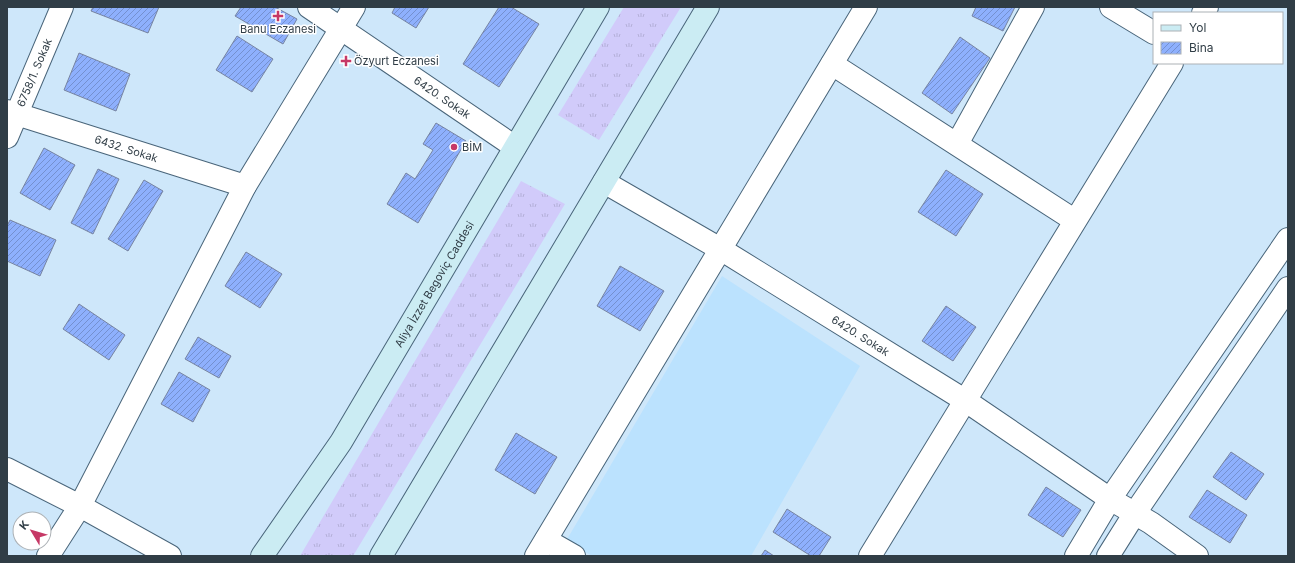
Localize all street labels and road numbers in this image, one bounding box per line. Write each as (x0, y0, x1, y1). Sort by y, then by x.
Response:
street label: 6758/1. Sokak (14, 36, 55, 109)
street label: 6420. Sokak (411, 73, 473, 122)
street label: 6432. Sokak (93, 132, 160, 165)
street label: Aliya İzzet Begoviç Caddesi (392, 219, 477, 350)
street label: 6420. Sokak (829, 312, 892, 359)

